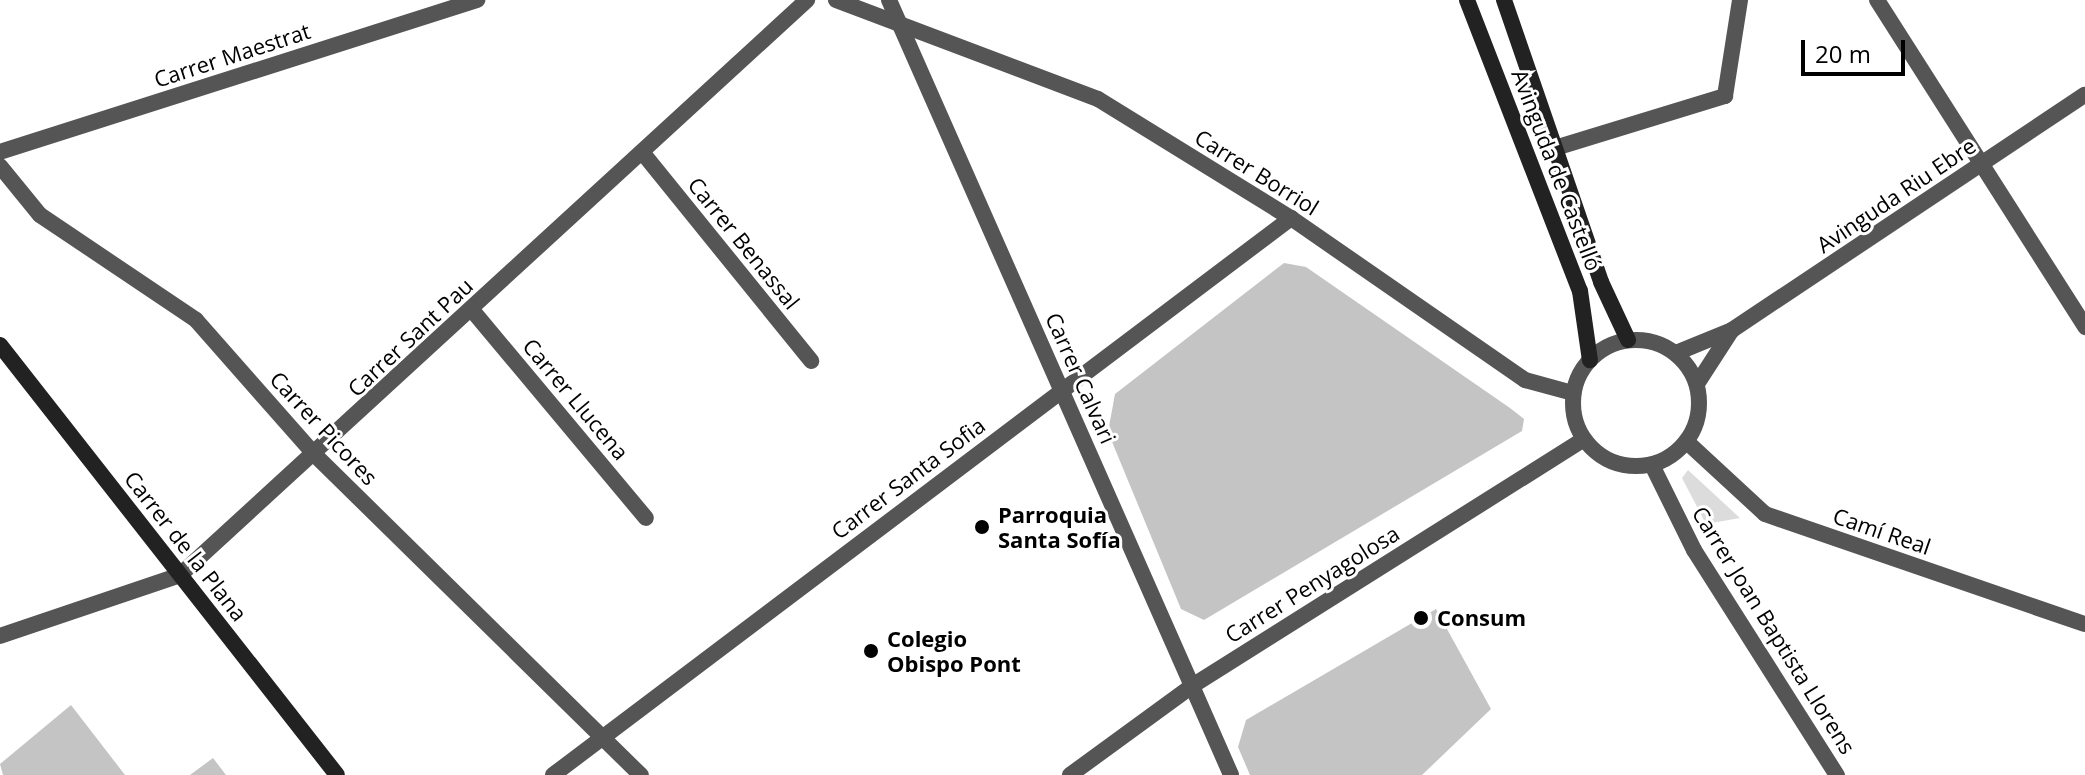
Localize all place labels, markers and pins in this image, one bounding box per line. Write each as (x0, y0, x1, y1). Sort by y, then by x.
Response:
place label: Parroquia Santa Sofía (998, 501, 1121, 552)
marker: Parroquia Santa Sofía (973, 518, 991, 536)
place label: Consum (1437, 605, 1526, 631)
marker: Consum (1412, 609, 1430, 627)
place label: Colegio Obispo Pont (887, 625, 1021, 676)
marker: Colegio Obispo Pont (862, 642, 880, 660)

